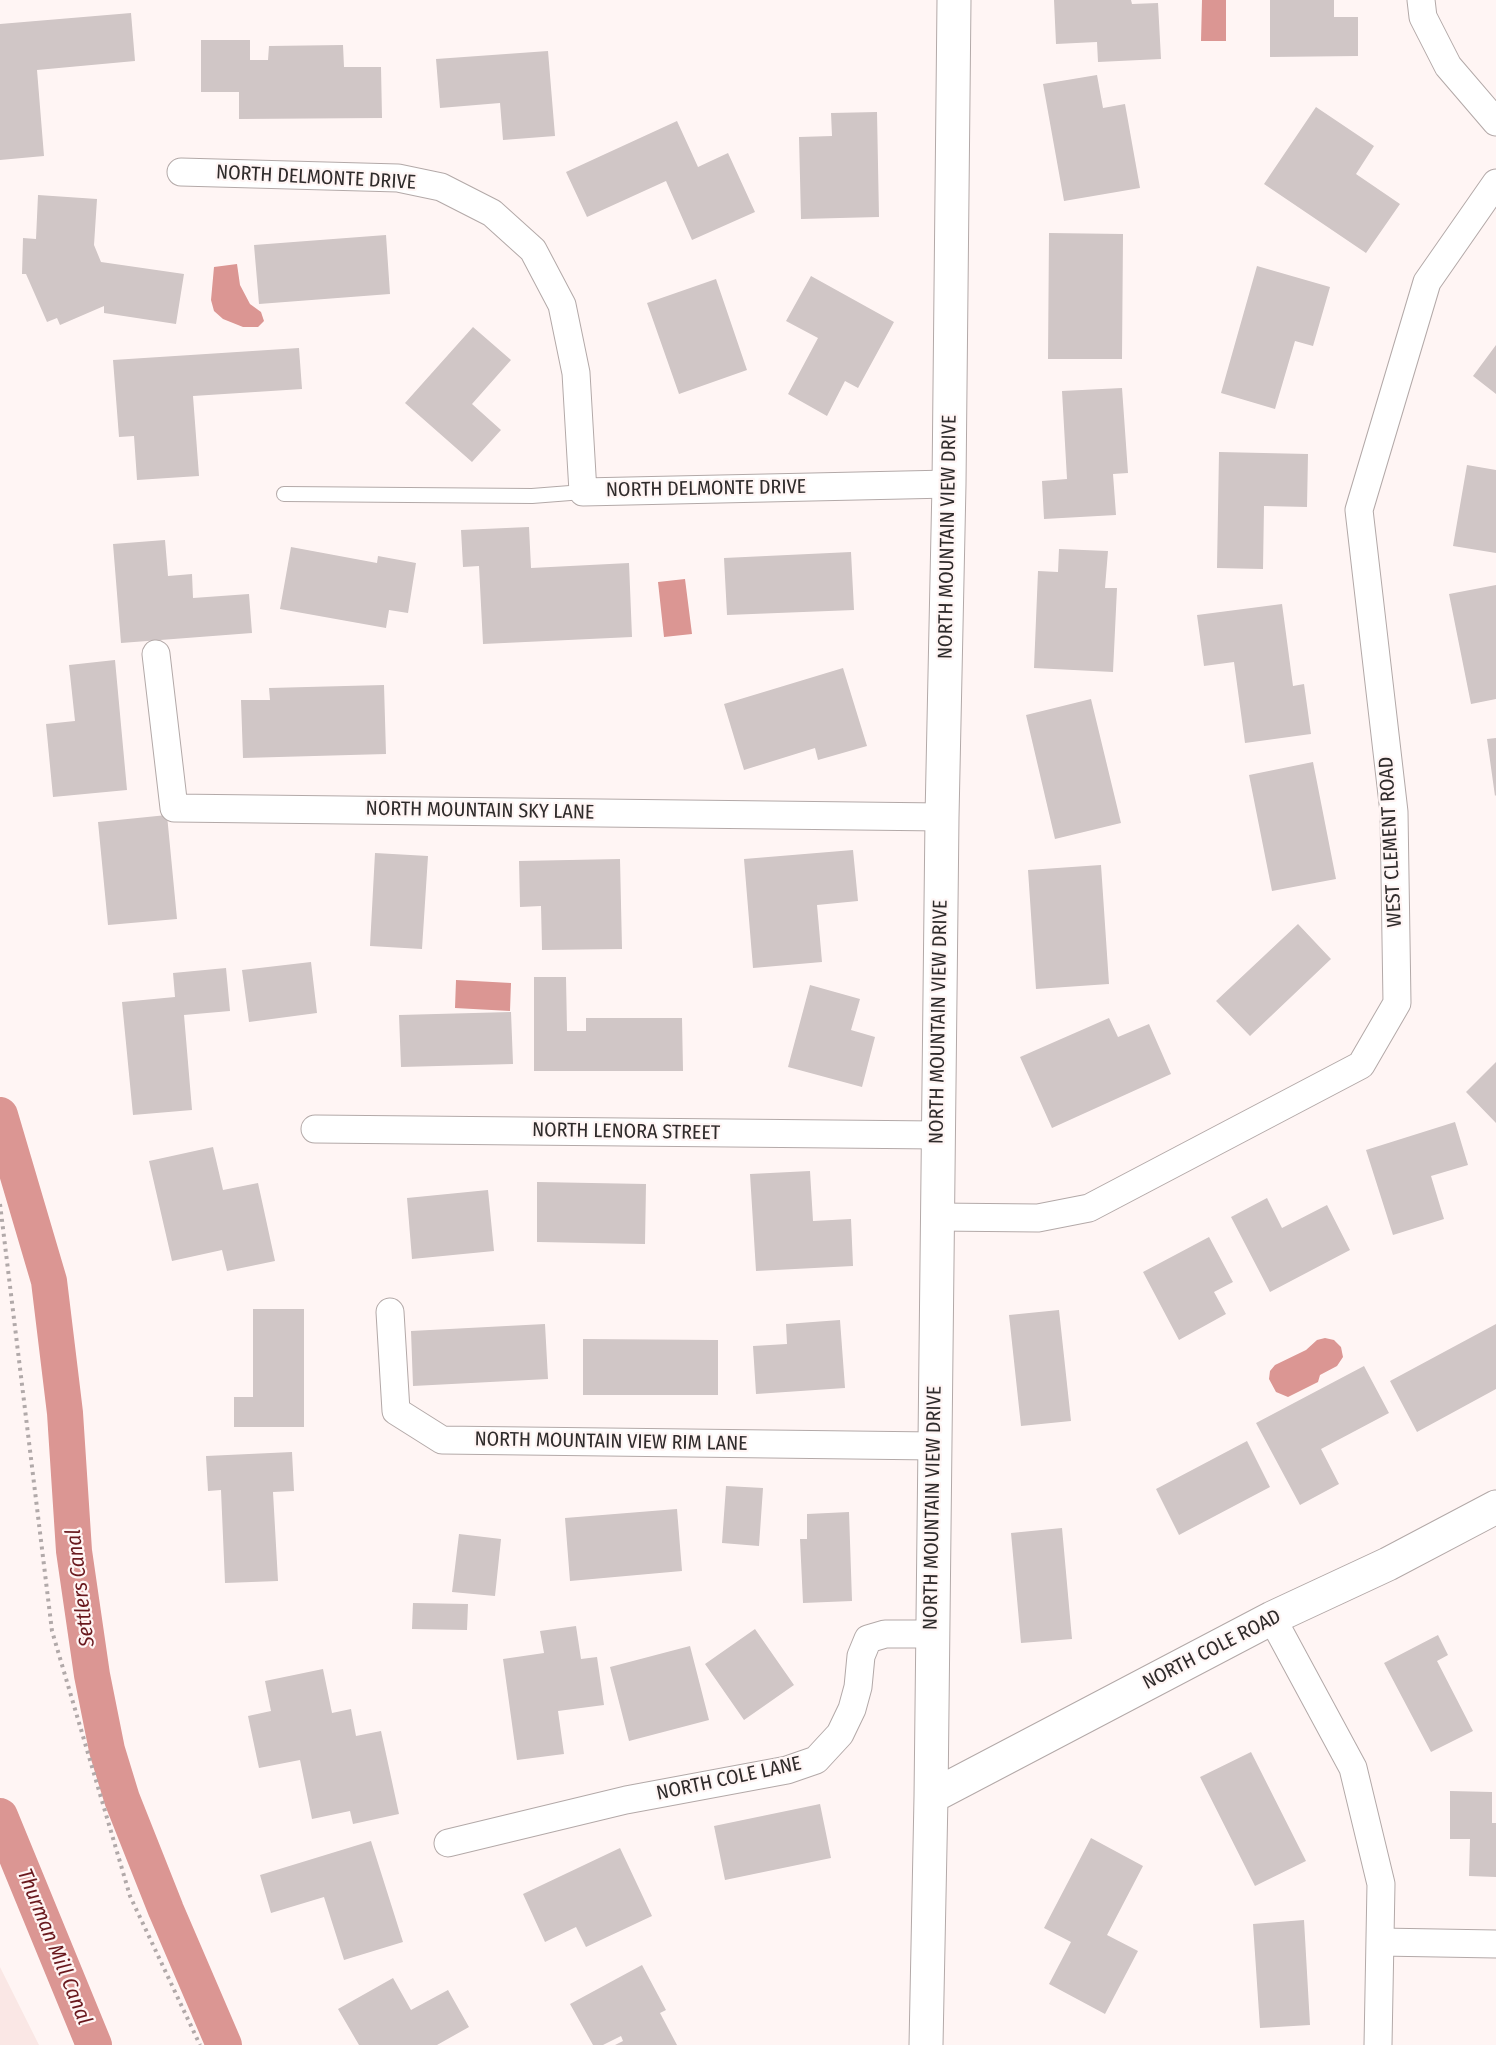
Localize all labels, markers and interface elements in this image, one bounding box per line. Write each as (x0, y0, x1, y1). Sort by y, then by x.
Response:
street label: NORTH DELMONTE DRIVE (215, 161, 417, 195)
street label: NORTH MOUNTAIN VIEW DRIVE (934, 415, 962, 659)
street label: NORTH DELMONTE DRIVE (606, 475, 806, 503)
street label: WEST CLEMENT ROAD (1375, 756, 1407, 928)
street label: NORTH MOUNTAIN SKY LANE (365, 797, 595, 825)
street label: NORTH MOUNTAIN VIEW DRIVE (925, 900, 953, 1144)
street label: NORTH LENORA STREET (532, 1118, 720, 1146)
street label: NORTH MOUNTAIN VIEW DRIVE (919, 1386, 947, 1630)
street label: NORTH MOUNTAIN VIEW RIM LANE (474, 1428, 748, 1456)
water label: Settlers Canal (61, 1528, 101, 1648)
street label: NORTH COLE ROAD (1139, 1605, 1285, 1695)
street label: NORTH COLE LANE (654, 1752, 804, 1806)
water label: Thurman Mill Canal (11, 1865, 97, 2029)

